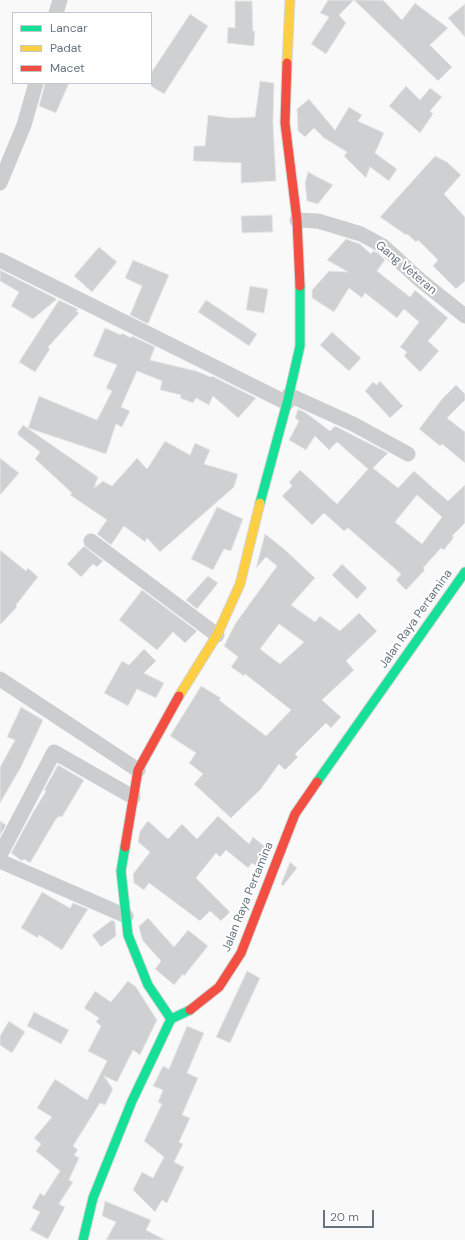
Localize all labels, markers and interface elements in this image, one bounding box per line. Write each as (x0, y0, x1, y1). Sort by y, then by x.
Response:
legend (12, 12, 152, 84)
text: Lancar (50, 20, 88, 36)
text: Padat (50, 40, 82, 56)
text: Macet (50, 60, 85, 76)
street label: Gang Veteran (372, 238, 440, 298)
street label: Jalan Raya Pertamina (376, 567, 456, 671)
street label: Jalan Raya Pertamina (219, 840, 277, 954)
scale bar (325, 1202, 376, 1228)
text: 20 m (330, 1209, 359, 1225)

